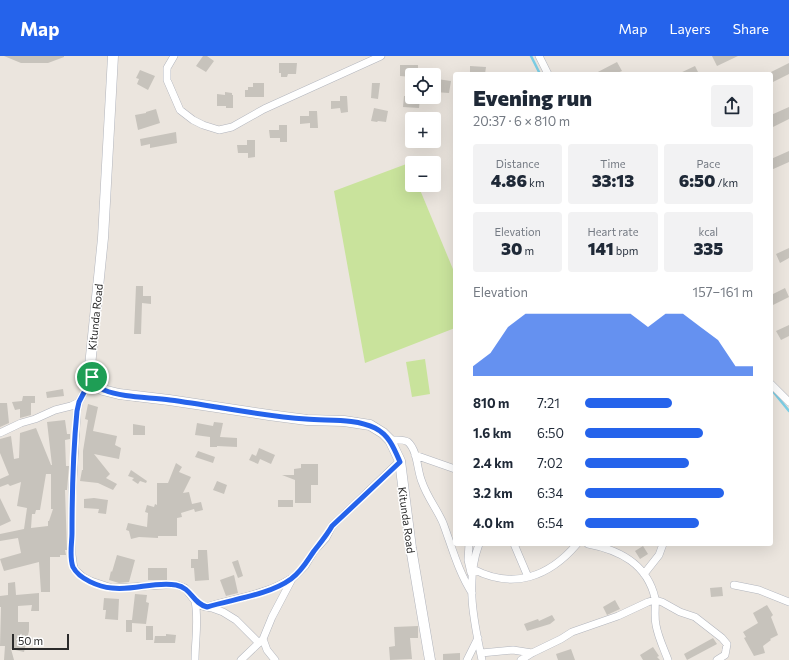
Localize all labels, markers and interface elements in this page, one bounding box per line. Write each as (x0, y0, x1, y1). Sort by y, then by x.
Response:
text: Map (20, 17, 59, 40)
text: Map (619, 20, 647, 37)
text: Layers (669, 20, 711, 37)
text: Share (733, 20, 769, 37)
map controls (405, 68, 441, 192)
button: locate (405, 68, 441, 104)
text: Evening run (473, 84, 592, 111)
button: share (711, 85, 753, 127)
button: + (405, 112, 441, 148)
text: 20:37 · 6 × 810 m (473, 113, 570, 129)
button: − (405, 156, 441, 192)
text: Distance (496, 157, 540, 170)
text: Time (600, 157, 626, 170)
text: Pace (696, 157, 720, 170)
text: 4.86 (491, 170, 527, 191)
text: 33:13 (592, 170, 634, 191)
text: 6:50 (679, 170, 715, 191)
text: km (527, 176, 545, 189)
text: /km (715, 176, 738, 189)
text: Elevation (494, 225, 541, 238)
text: Heart rate (587, 225, 639, 238)
text: kcal (698, 225, 718, 238)
text: 30 (501, 238, 523, 259)
text: 141 (588, 238, 614, 259)
text: 335 (693, 238, 723, 259)
text: m (523, 244, 534, 257)
text: bpm (614, 244, 638, 257)
street label: Kitunda Road (85, 283, 105, 351)
text: Elevation (473, 284, 528, 300)
text: 157–161 m (693, 284, 753, 300)
pin (75, 360, 109, 394)
icon: arrive (81, 366, 103, 388)
text: 810 m (473, 395, 509, 411)
text: 7:21 (537, 395, 560, 411)
text: 1.6 km (473, 425, 511, 441)
text: 6:50 (537, 425, 564, 441)
text: 2.4 km (473, 455, 513, 471)
text: 7:02 (537, 455, 563, 471)
text: 3.2 km (473, 485, 513, 501)
text: 6:34 (537, 485, 563, 501)
street label: Kitunda Road (396, 486, 418, 554)
text: 4.0 km (473, 515, 514, 531)
text: 6:54 (537, 515, 563, 531)
scale bar (12, 632, 69, 651)
text: 50 m (18, 634, 43, 647)

